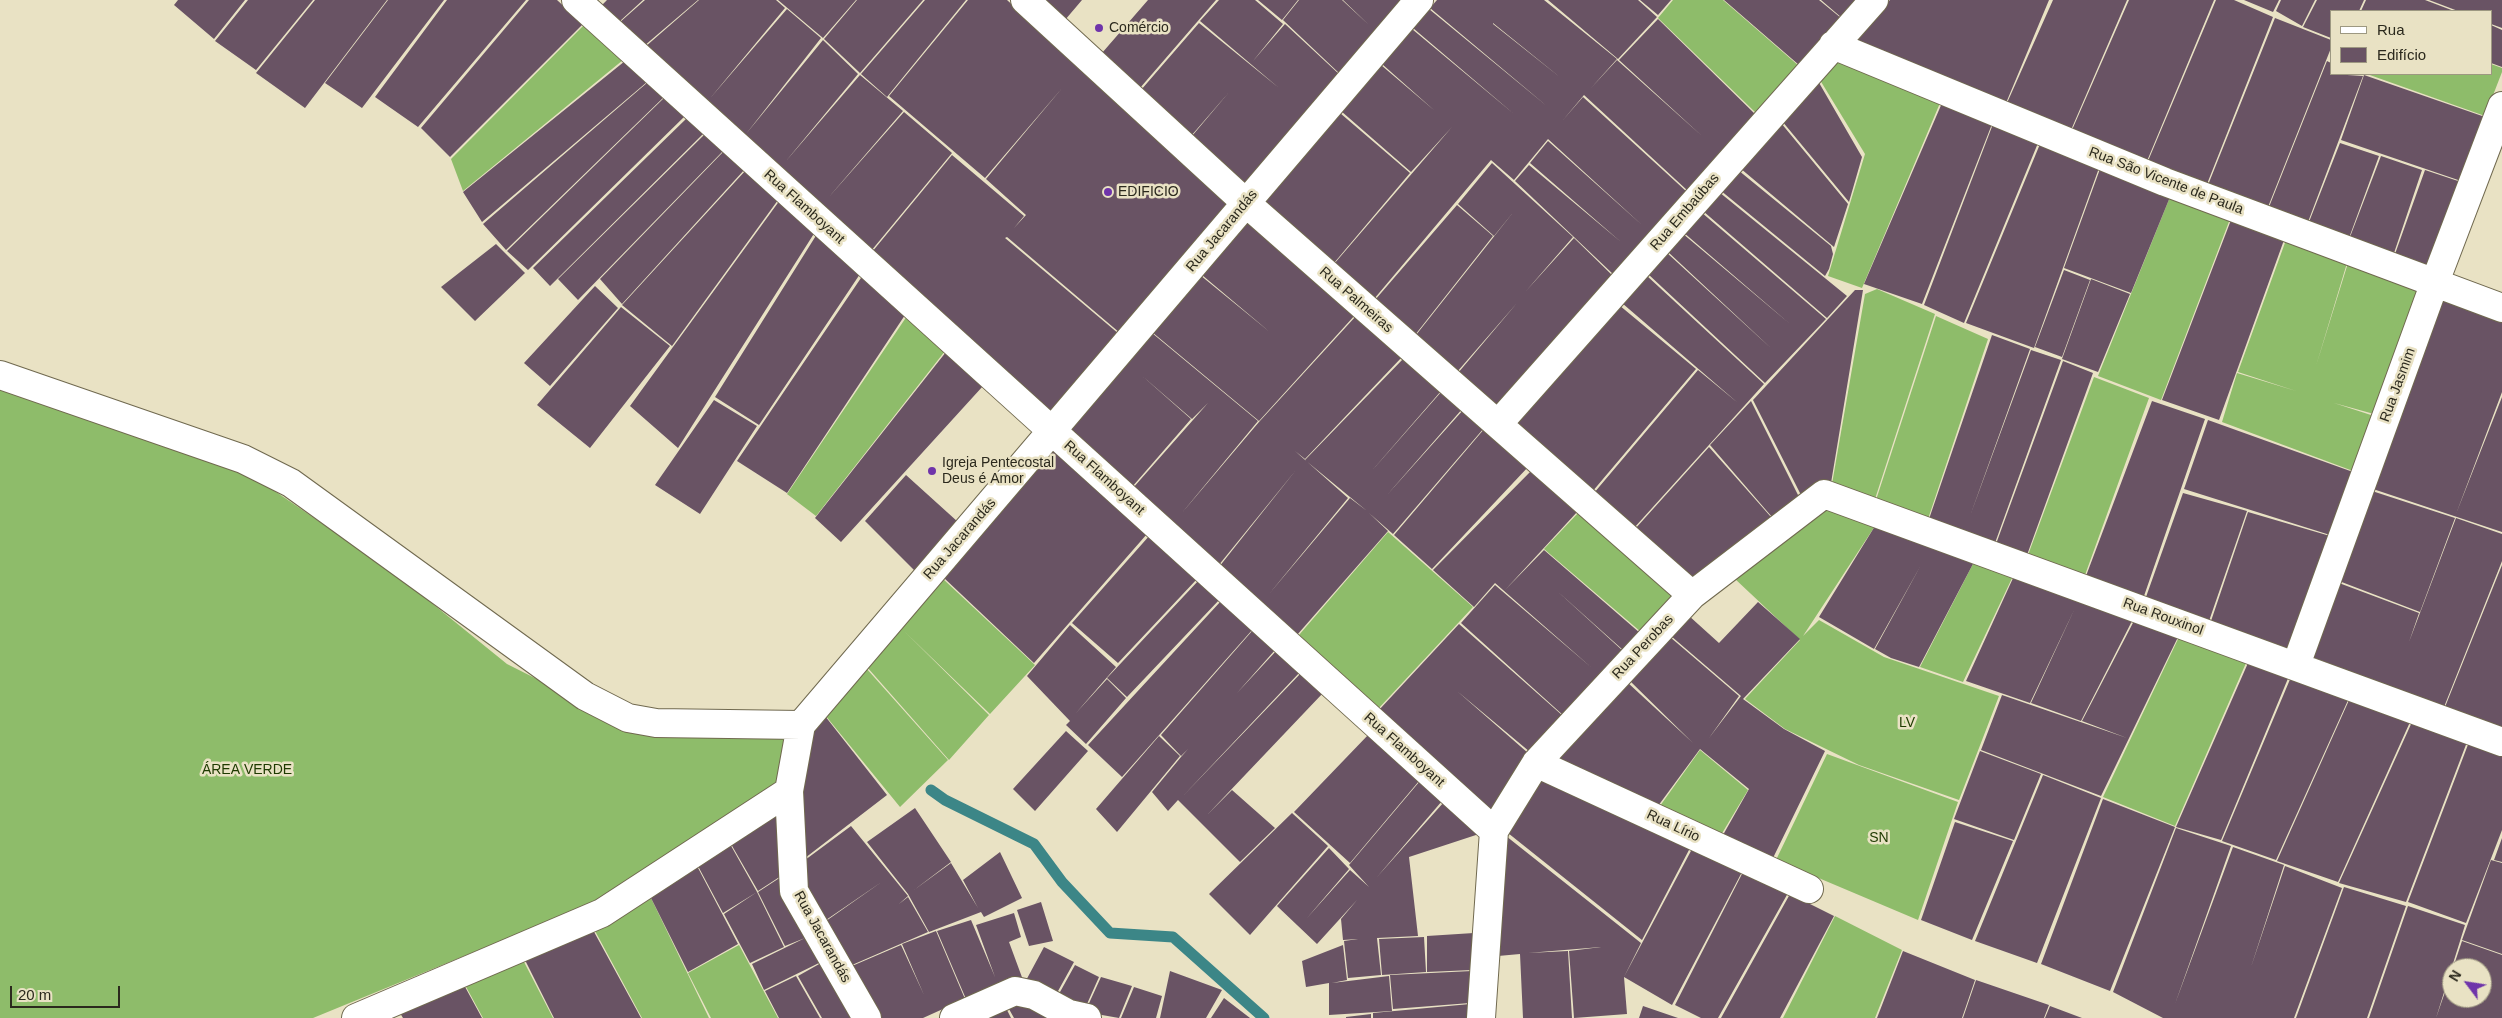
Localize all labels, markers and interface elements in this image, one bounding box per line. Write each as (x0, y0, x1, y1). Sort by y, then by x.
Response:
legend (2330, 10, 2492, 75)
place label: Comércio (1109, 20, 1169, 36)
text: Rua (2377, 21, 2405, 38)
marker: Comércio (1093, 22, 1105, 34)
text: Edifício (2377, 46, 2426, 63)
street label: Rua São Vicente de Paula (2086, 144, 2246, 218)
street label: Rua Flamboyant (760, 166, 848, 248)
street label: Rua Embaúbas (1647, 170, 1723, 254)
place label: EDIFICIO (1118, 184, 1179, 200)
marker: EDIFICIO (1102, 186, 1114, 198)
street label: Rua Jacarandás (1183, 187, 1261, 275)
street label: Rua Palmeiras (1316, 264, 1396, 336)
street label: Rua Jasmim (2377, 346, 2419, 424)
street label: Rua Flamboyant (1060, 437, 1148, 519)
place label: Igreja Pentecostal Deus é Amor (942, 455, 1054, 488)
marker: Igreja Pentecostal Deus é Amor (926, 465, 938, 477)
street label: Rua Jacarandás (920, 495, 1000, 583)
street label: Rua Rouxinol (2121, 595, 2205, 639)
street label: Rua Perobas (1609, 611, 1677, 683)
street label: Rua Flamboyant (1360, 709, 1448, 791)
park label: LV (1899, 715, 1915, 731)
park label: ÁREA VERDE (202, 762, 292, 778)
street label: Rua Lírio (1644, 806, 1702, 846)
park label: SN (1869, 830, 1889, 846)
street label: Rua Jacarandás (790, 888, 854, 986)
north arrow (2442, 958, 2492, 1008)
text: N (2446, 967, 2464, 984)
scale bar (12, 976, 122, 1008)
text: 20 m (18, 986, 51, 1003)

